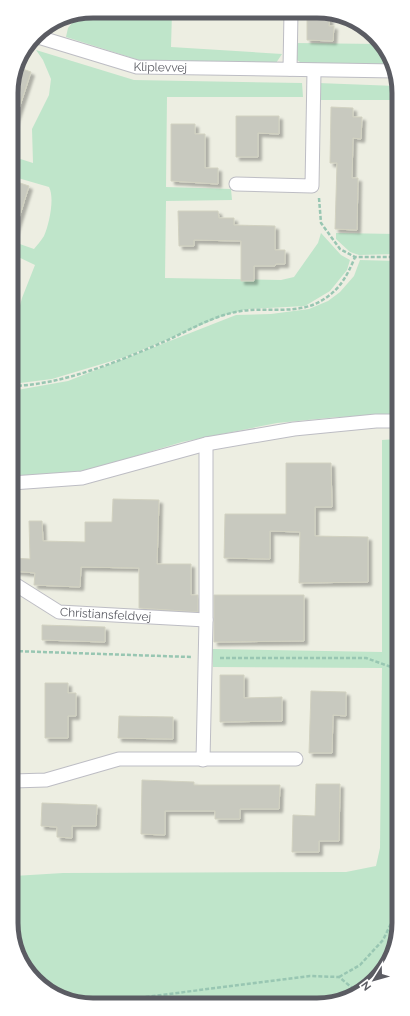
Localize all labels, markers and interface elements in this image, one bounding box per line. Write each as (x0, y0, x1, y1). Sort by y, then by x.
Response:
street label: Kliplevvej (134, 60, 187, 75)
street label: Christiansfeldvej (60, 605, 152, 624)
north arrow (354, 960, 394, 1000)
text: N (359, 978, 374, 993)

